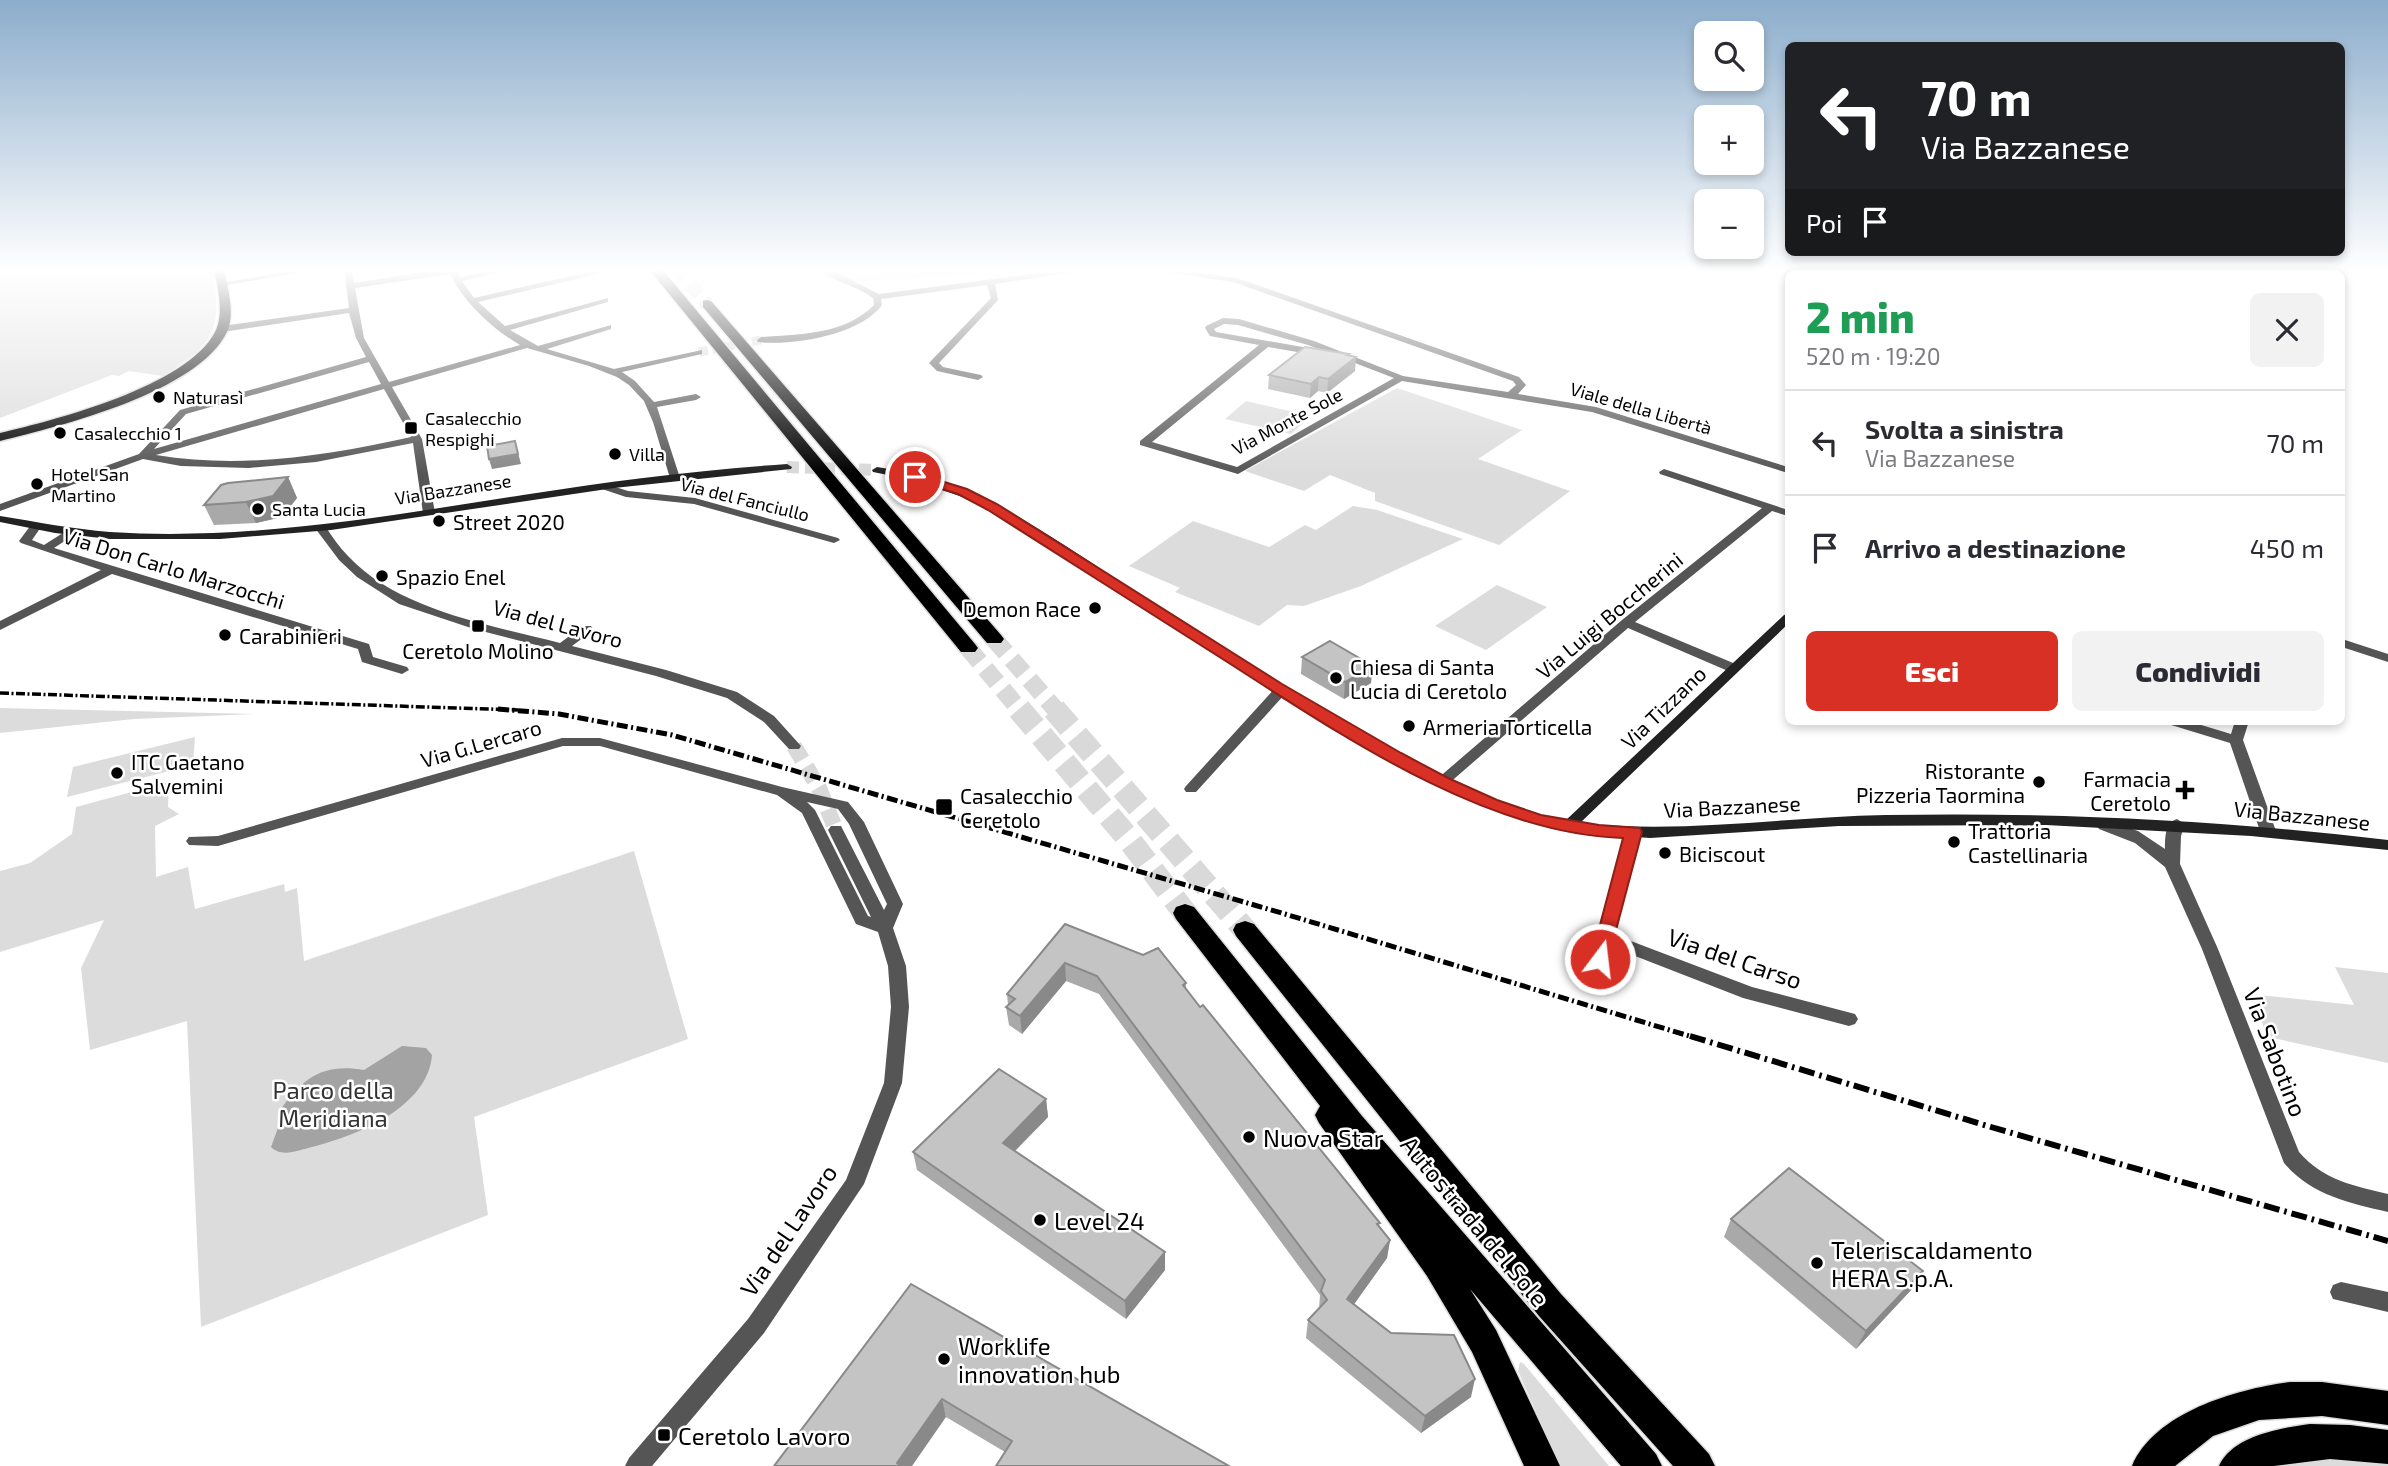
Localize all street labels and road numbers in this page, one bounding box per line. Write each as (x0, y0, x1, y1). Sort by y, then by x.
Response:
street label: Viale della Libertà (1568, 377, 1714, 439)
street label: Via Monte Sole (1228, 383, 1346, 459)
street label: Via Bazzanese (393, 469, 513, 509)
street label: Via del Fanciullo (678, 472, 812, 526)
street label: Via Don Carlo Marzocchi (60, 522, 288, 614)
street label: Via Luigi Boccherini (1531, 546, 1687, 684)
street label: Via del Lavoro (490, 594, 626, 652)
street label: Via Tizzano (1615, 660, 1711, 754)
street label: Via G.Lercaro (418, 714, 544, 772)
street label: Via Bazzanese (1663, 790, 1801, 822)
street label: Via Bazzanese (2232, 795, 2372, 835)
street label: Via del Carso (1664, 922, 1806, 994)
street label: Via Sabotino (2238, 983, 2314, 1121)
street label: Autostrada del Sole (1395, 1130, 1555, 1312)
street label: Via del Lavoro (733, 1159, 843, 1301)

